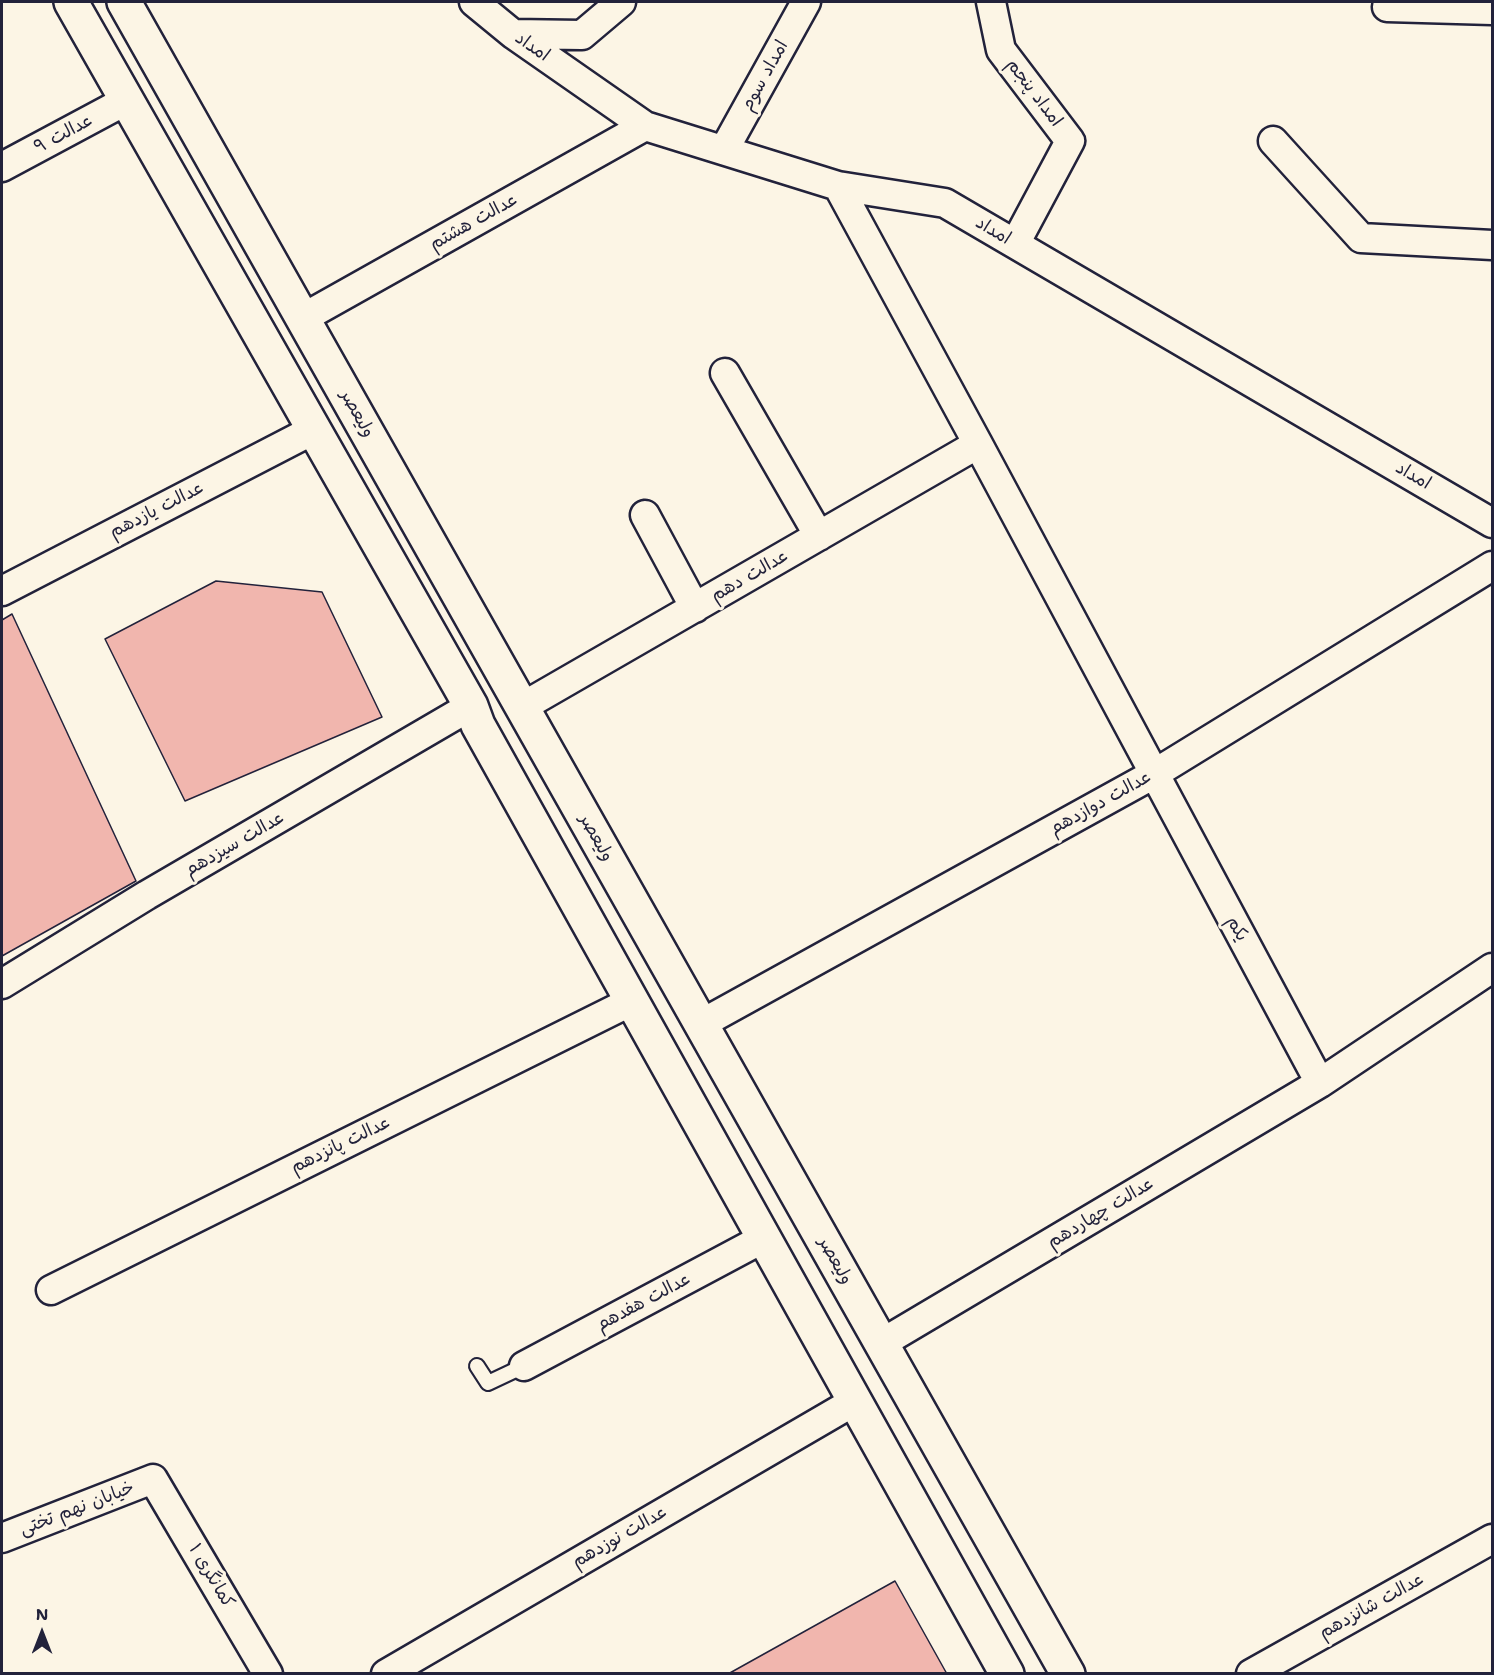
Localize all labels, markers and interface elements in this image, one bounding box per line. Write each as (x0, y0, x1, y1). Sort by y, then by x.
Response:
street label: امداد (511, 27, 553, 67)
street label: امداد سوم (737, 37, 793, 115)
street label: امداد پنجم (1001, 55, 1067, 131)
street label: عدالت ۹ (31, 109, 97, 159)
street label: عدالت هشتم (426, 189, 522, 255)
street label: امداد (971, 212, 1015, 250)
street label: ولیعصر (335, 387, 379, 441)
street label: امداد (1391, 457, 1435, 495)
street label: عدالت یازدهم (106, 477, 208, 543)
street label: عدالت دهم (707, 545, 793, 607)
street label: عدالت دوازدهم (1046, 766, 1156, 840)
street label: عدالت سیزدهم (181, 807, 289, 881)
street label: ولیعصر (574, 811, 618, 865)
street label: یکم (1221, 913, 1253, 945)
street label: عدالت پانزدهم (287, 1111, 395, 1179)
street label: عدالت چهاردهم (1043, 1173, 1159, 1253)
street label: ولیعصر (813, 1234, 857, 1288)
street label: عدالت هفدهم (593, 1268, 695, 1336)
street label: خیابان نهم تختی (17, 1477, 137, 1541)
street label: عدالت نوزدهم (568, 1501, 672, 1573)
street label: ۱ کمانگری (183, 1540, 239, 1612)
street label: عدالت شانزدهم (1315, 1568, 1429, 1644)
north arrow (12, 1603, 72, 1663)
text: N (36, 1604, 48, 1625)

